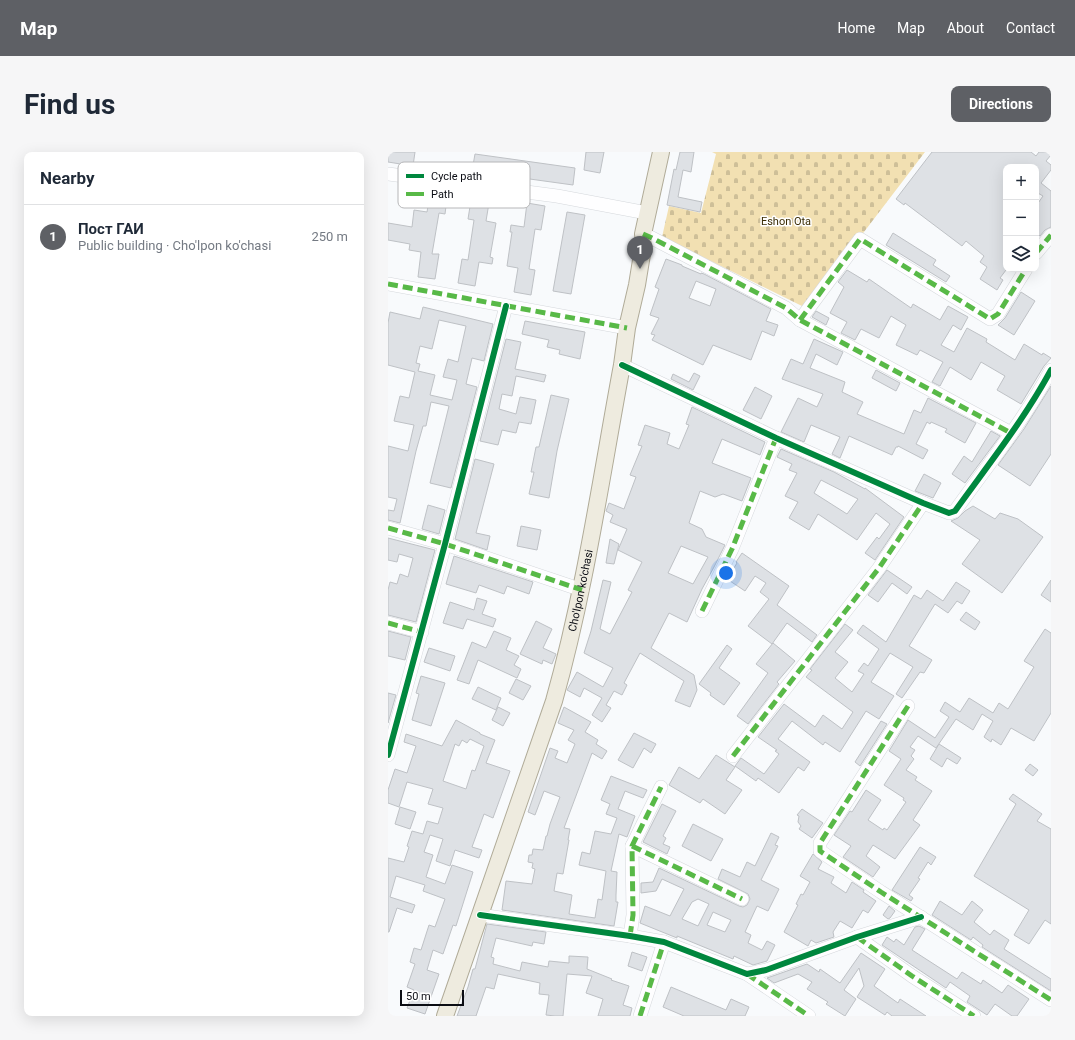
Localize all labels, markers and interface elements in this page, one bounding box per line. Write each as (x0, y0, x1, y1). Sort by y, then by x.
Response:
text: Map (20, 17, 58, 40)
text: Home (837, 20, 875, 36)
text: Map (897, 20, 925, 36)
text: About (947, 20, 984, 36)
text: Contact (1006, 20, 1055, 36)
button: Directions (951, 86, 1051, 122)
text: Find us (24, 88, 115, 121)
legend (398, 162, 530, 208)
map controls (1003, 164, 1039, 272)
button: + (1003, 164, 1039, 200)
text: Nearby (40, 168, 95, 188)
text: Cycle path (431, 170, 482, 183)
text: Path (431, 188, 454, 201)
button: − (1003, 200, 1039, 236)
park label: Eshon Ota (761, 215, 811, 228)
text: Пост ГАИ (78, 220, 144, 238)
text: 1 (49, 229, 57, 244)
text: 250 m (311, 229, 348, 244)
pin: 1 (627, 236, 653, 269)
button: layers (1003, 236, 1039, 272)
text: Public building · Cho'lpon ko'chasi (78, 238, 271, 253)
street label: Cho'lpon ko'chasi (566, 548, 596, 633)
your location (716, 563, 736, 583)
scale bar (400, 988, 464, 1007)
text: 50 m (406, 990, 431, 1003)

